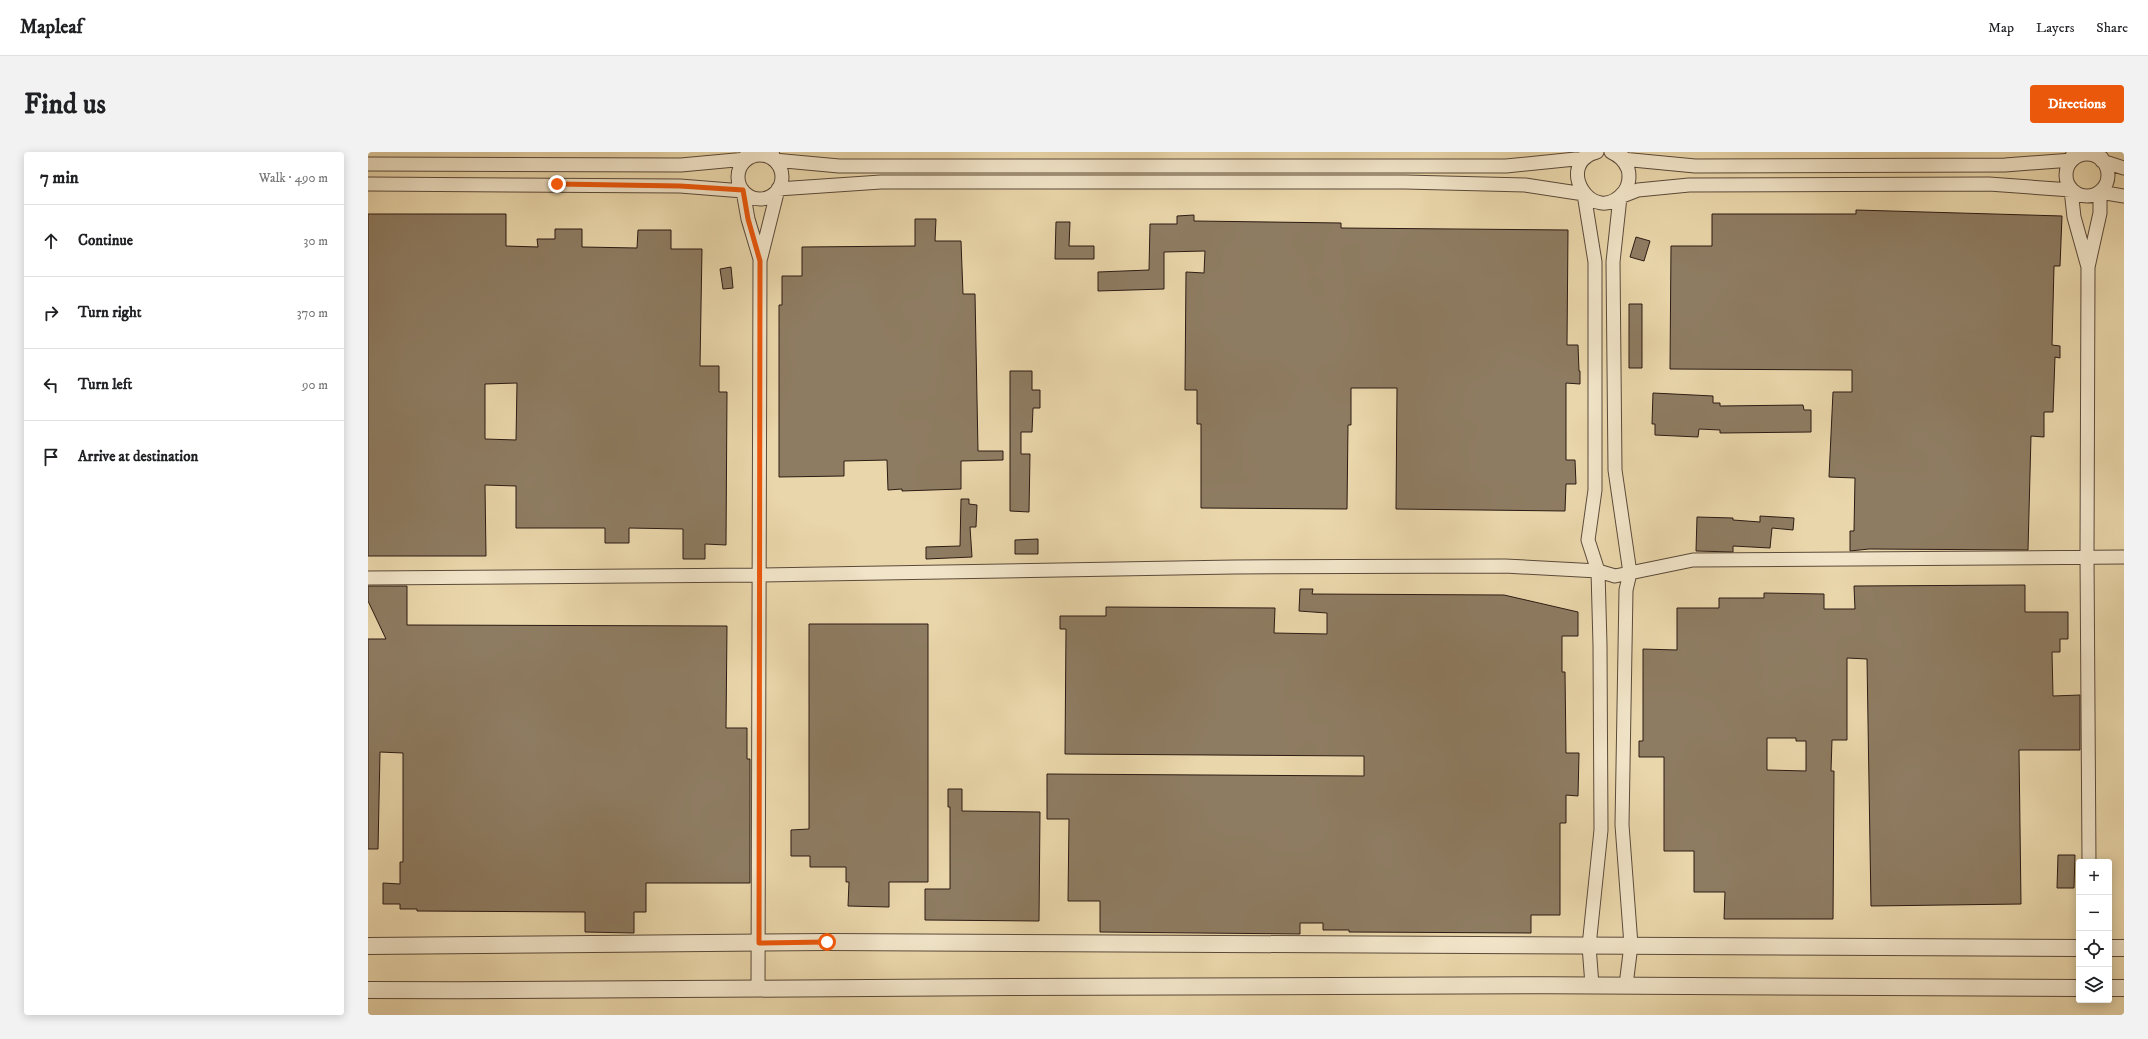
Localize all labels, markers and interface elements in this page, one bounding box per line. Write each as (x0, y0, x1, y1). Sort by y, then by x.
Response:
text: Mapleaf (20, 16, 83, 39)
text: Map (1988, 19, 2014, 37)
text: Layers (2036, 19, 2074, 37)
text: Share (2096, 19, 2128, 37)
button: Directions (2030, 85, 2124, 123)
text: Find us (24, 87, 106, 122)
text: 7 min (40, 167, 79, 189)
text: Walk · 490 m (259, 170, 328, 186)
route end (548, 175, 566, 193)
icon: ahead (40, 230, 62, 252)
text: Continue (78, 231, 133, 250)
text: 30 m (304, 233, 328, 249)
icon: right (40, 302, 62, 324)
text: Turn right (78, 303, 141, 322)
text: 370 m (297, 305, 328, 321)
icon: left (40, 374, 62, 396)
text: Turn left (78, 375, 132, 394)
text: 90 m (302, 377, 328, 393)
icon: arrive (40, 446, 62, 468)
text: Arrive at destination (78, 447, 198, 466)
map controls (2076, 859, 2112, 1003)
button: + (2076, 859, 2112, 895)
button: − (2076, 895, 2112, 931)
button: locate (2076, 931, 2112, 967)
route start (818, 933, 836, 951)
button: layers (2076, 967, 2112, 1003)

